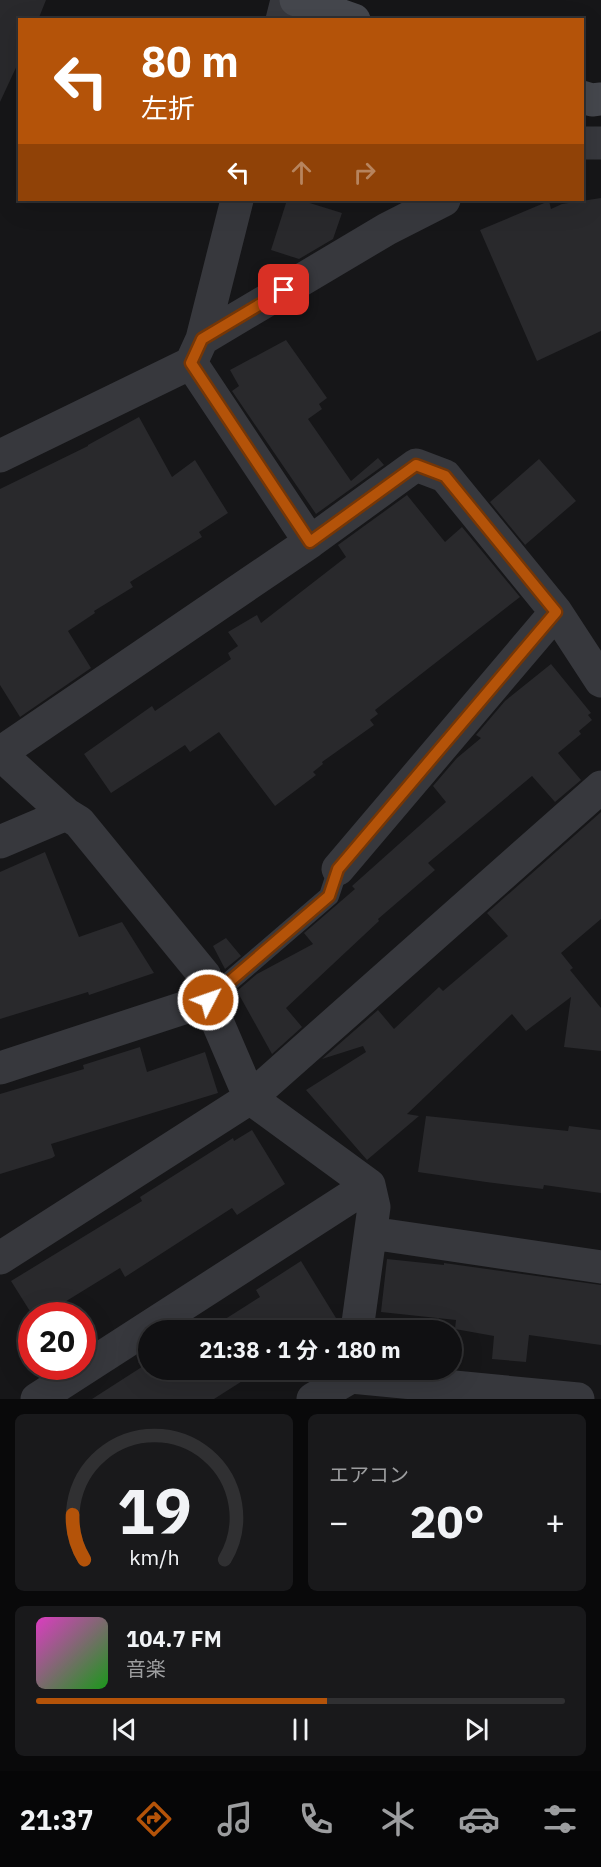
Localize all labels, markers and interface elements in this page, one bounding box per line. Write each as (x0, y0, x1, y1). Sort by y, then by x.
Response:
text: 80 m (141, 34, 239, 89)
icon: left (42, 42, 120, 120)
text: 左折 (141, 90, 195, 125)
icon: left (222, 156, 255, 189)
icon: ahead (285, 156, 318, 189)
icon: right (348, 156, 381, 189)
pin (258, 264, 309, 315)
icon: arrive (267, 273, 300, 306)
position arrow (176, 968, 240, 1032)
speed limit sign: 20 (18, 1302, 96, 1380)
text: 21:38 · 1 分 · 180 m (199, 1335, 401, 1364)
text: エアコン (329, 1461, 409, 1488)
text: 19 (117, 1470, 191, 1551)
text: 20° (409, 1492, 485, 1550)
text: − (329, 1500, 349, 1543)
text: + (545, 1500, 565, 1543)
text: km/h (129, 1543, 179, 1571)
text: 104.7 FM (126, 1624, 222, 1653)
text: 音楽 (126, 1655, 166, 1682)
icon: previous (108, 1713, 141, 1746)
icon: pause (284, 1713, 317, 1746)
icon: next (460, 1713, 493, 1746)
icon: directions (133, 1798, 175, 1840)
icon: music (214, 1798, 256, 1840)
icon: phone (295, 1798, 337, 1840)
icon: climate (377, 1798, 419, 1840)
icon: car (458, 1798, 500, 1840)
icon: filters (539, 1798, 581, 1840)
text: 21:37 (20, 1802, 93, 1837)

